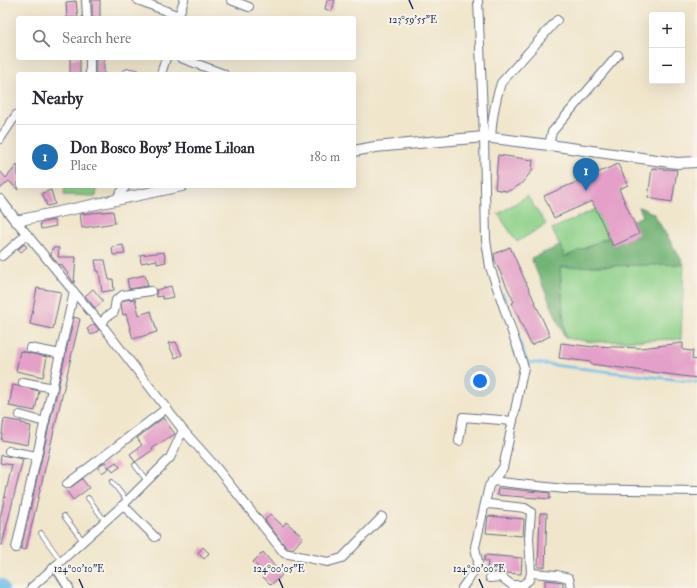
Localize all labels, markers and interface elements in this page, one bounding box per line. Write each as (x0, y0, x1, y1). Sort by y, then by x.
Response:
map controls (649, 12, 685, 84)
button: + (649, 12, 685, 48)
text: 123°59'55"E (389, 14, 437, 26)
search box (16, 16, 356, 60)
icon: search (30, 27, 52, 49)
text: Search here (62, 29, 131, 48)
button: − (649, 48, 685, 84)
text: Nearby (32, 88, 83, 109)
text: Don Bosco Boys' Home Liloan (70, 139, 255, 158)
text: 1 (43, 149, 47, 165)
text: 180 m (310, 149, 340, 165)
text: Place (70, 158, 97, 174)
pin: 1 (573, 158, 599, 191)
your location (470, 371, 490, 391)
text: 124°00'10"E (54, 563, 104, 575)
text: 124°00'05"E (253, 563, 305, 575)
text: 124°00'00"E (453, 563, 505, 575)

